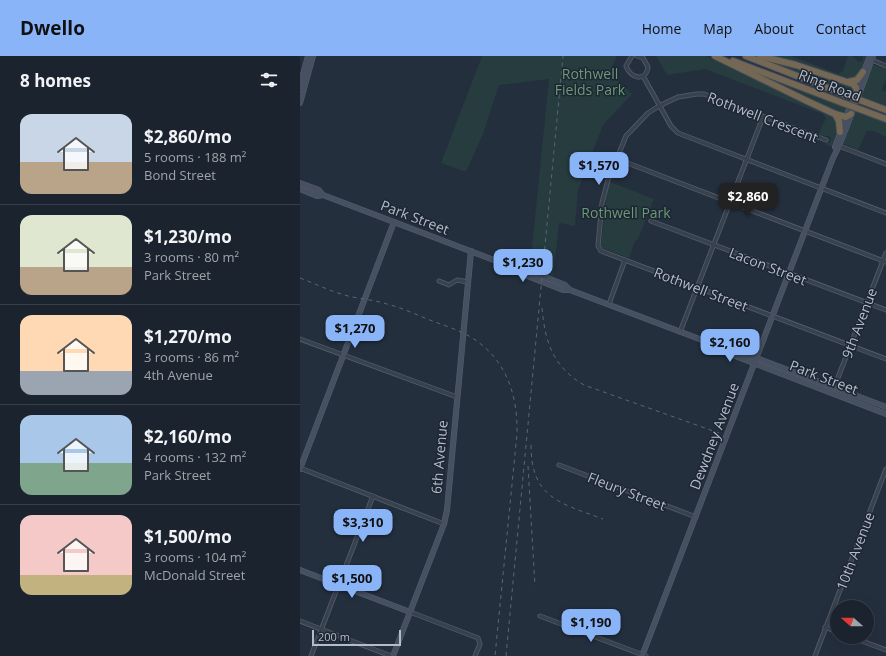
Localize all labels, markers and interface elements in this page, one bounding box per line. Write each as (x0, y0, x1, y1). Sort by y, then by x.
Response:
text: Dwello (20, 15, 85, 41)
text: Home (642, 19, 681, 38)
text: Map (703, 19, 732, 38)
text: About (754, 19, 794, 38)
text: Contact (816, 19, 866, 38)
park label: Rothwell Fields Park (555, 64, 626, 99)
street label: Ring Road (796, 64, 864, 106)
text: 8 homes (20, 69, 91, 92)
icon: filters (258, 69, 280, 91)
street label: Rothwell Crescent (705, 87, 821, 147)
text: $2,860/mo (144, 125, 232, 148)
icon: home (52, 130, 100, 178)
text: 5 rooms · 188 m² (144, 148, 246, 166)
pin: $1,570 (566, 152, 632, 186)
text: $1,570 (579, 156, 619, 174)
text: Bond Street (144, 166, 216, 184)
pin: $2,860 (715, 183, 781, 217)
text: $2,860 (728, 187, 768, 205)
street label: Park Street (378, 195, 452, 239)
park label: Rothwell Park (581, 203, 671, 222)
text: $1,230/mo (144, 225, 232, 248)
icon: home (52, 231, 100, 279)
street label: Lacon Street (727, 243, 809, 289)
text: 3 rooms · 80 m² (144, 248, 239, 266)
pin: $1,230 (490, 249, 556, 283)
text: $1,230 (503, 253, 543, 271)
street label: Rothwell Street (651, 262, 751, 316)
text: Park Street (144, 266, 211, 284)
street label: 9th Avenue (837, 285, 881, 361)
pin: $1,270 (322, 315, 388, 349)
text: $1,270 (335, 319, 375, 337)
text: $1,270/mo (144, 325, 232, 348)
pin: $2,160 (697, 329, 763, 363)
icon: home (52, 331, 100, 379)
text: $2,160 (710, 333, 750, 351)
text: 3 rooms · 86 m² (144, 348, 239, 366)
street label: Park Street (787, 355, 861, 399)
text: 4th Avenue (144, 366, 213, 384)
street label: Dewdney Avenue (685, 380, 743, 492)
street label: 6th Avenue (426, 419, 452, 495)
text: $2,160/mo (144, 425, 232, 448)
icon: home (52, 431, 100, 479)
text: 4 rooms · 132 m² (144, 448, 246, 466)
text: Park Street (144, 466, 211, 484)
street label: Fleury Street (585, 467, 669, 515)
pin: $3,310 (330, 509, 396, 543)
street label: 10th Avenue (831, 509, 879, 593)
text: $3,310 (343, 513, 383, 531)
text: $1,500/mo (144, 525, 232, 548)
icon: home (52, 531, 100, 579)
text: 3 rooms · 104 m² (144, 548, 246, 566)
pin: $1,500 (319, 565, 385, 599)
text: McDonald Street (144, 566, 245, 584)
text: $1,500 (332, 569, 372, 587)
north arrow (830, 600, 874, 644)
map controls (830, 600, 874, 644)
pin: $1,190 (558, 609, 624, 643)
text: $1,190 (571, 613, 611, 631)
scale bar (312, 628, 401, 647)
text: 200 m (318, 629, 350, 644)

